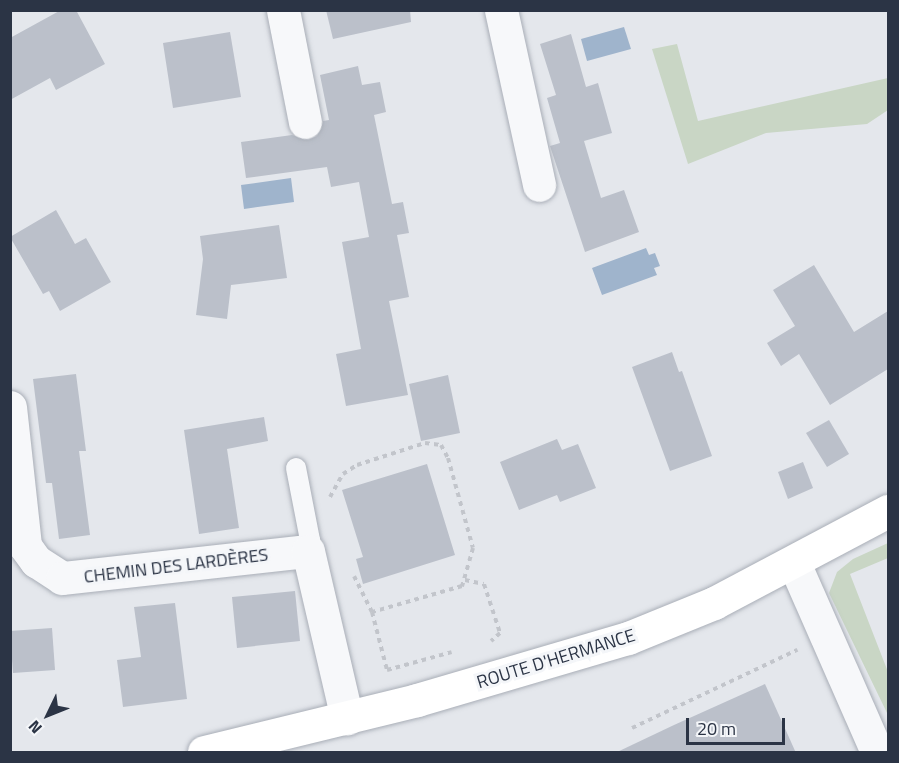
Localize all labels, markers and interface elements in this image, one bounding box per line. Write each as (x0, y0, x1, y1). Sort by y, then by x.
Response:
street label: CHEMIN DES LARDÈRES (83, 544, 269, 588)
street label: ROUTE D'HERMANCE (474, 625, 638, 693)
north arrow (18, 685, 78, 745)
scale bar (689, 706, 788, 744)
text: N (22, 715, 47, 740)
text: 20 m (697, 715, 736, 742)

